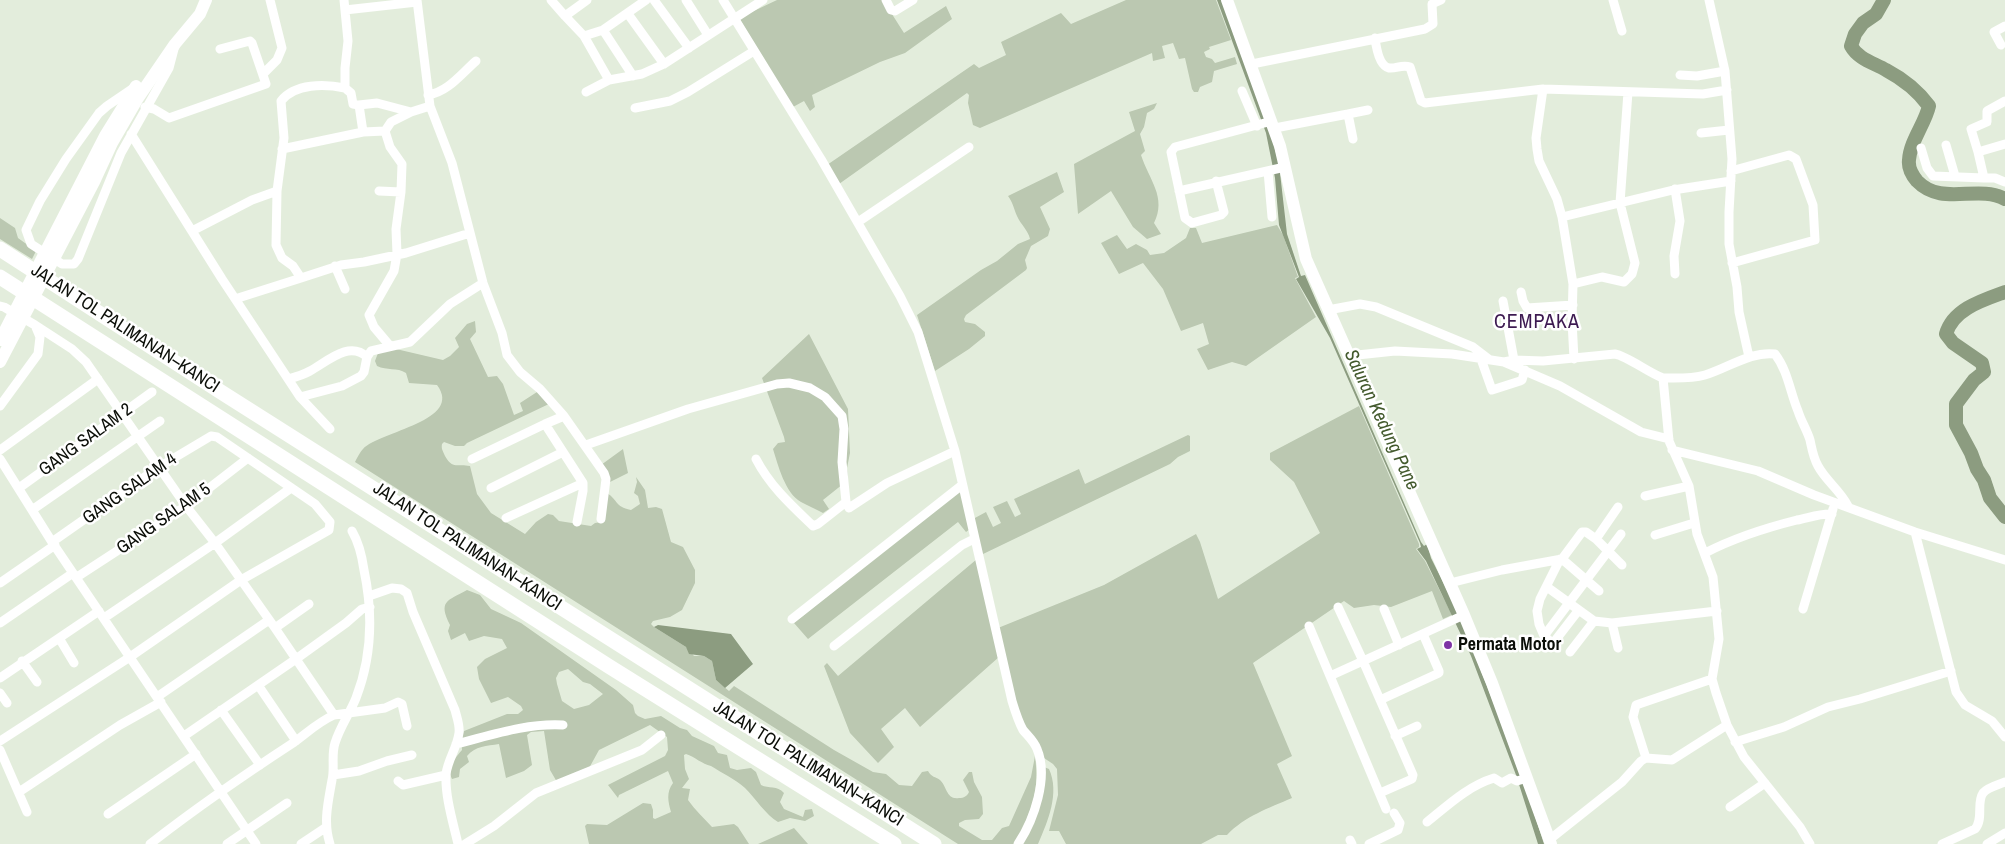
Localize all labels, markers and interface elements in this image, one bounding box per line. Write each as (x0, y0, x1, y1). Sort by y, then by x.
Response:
street label: JALAN TOL PALIMANAN–KANCI (27, 260, 223, 398)
district label: CEMPAKA (1493, 311, 1581, 335)
water label: Saluran Kedung Pane (1338, 346, 1424, 494)
street label: GANG SALAM 2 (35, 399, 137, 481)
street label: GANG SALAM 4 (79, 449, 181, 529)
street label: JALAN TOL PALIMANAN–KANCI (369, 478, 565, 616)
street label: GANG SALAM 5 (113, 479, 215, 559)
place label: Permata Motor (1458, 634, 1561, 656)
marker: Permata Motor (1442, 639, 1454, 651)
street label: JALAN TOL PALIMANAN–KANCI (709, 697, 907, 831)

